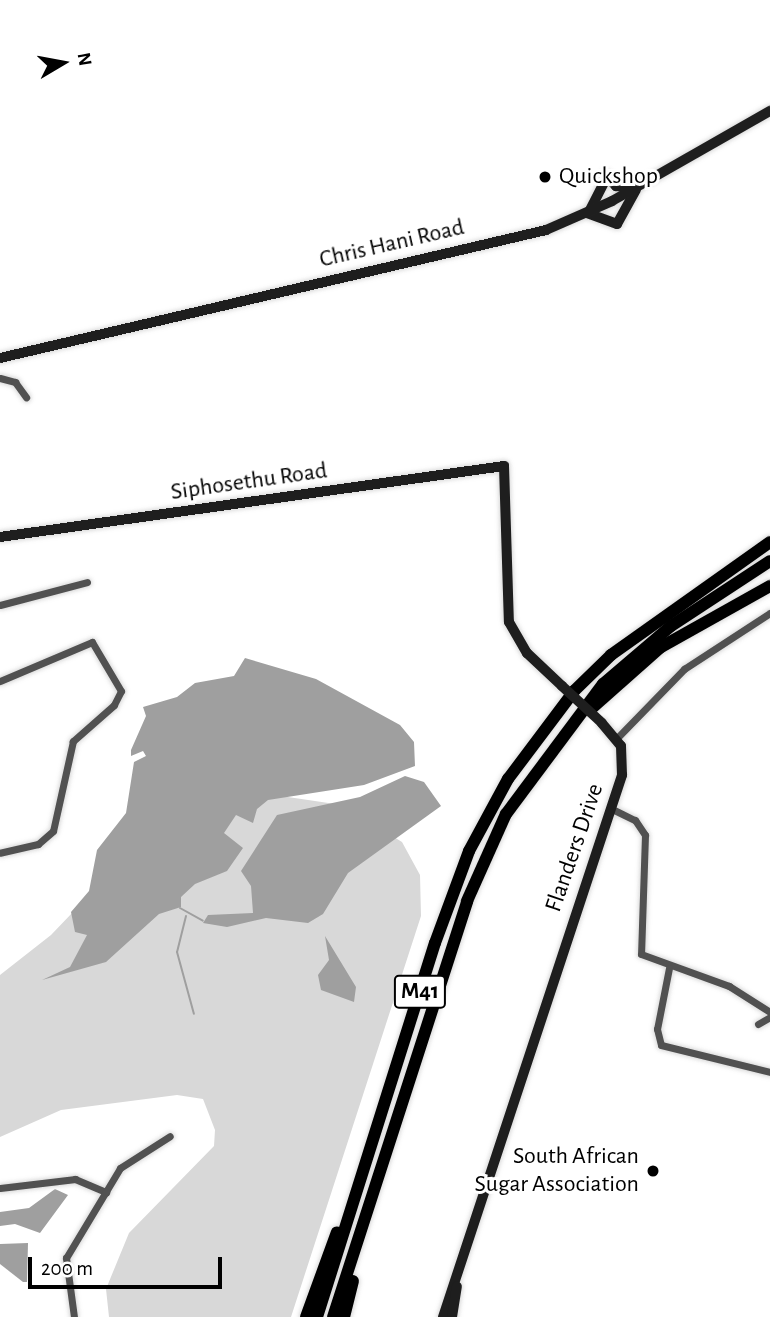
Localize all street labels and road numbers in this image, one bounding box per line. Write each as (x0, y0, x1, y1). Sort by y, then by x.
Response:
street label: Chris Hani Road (317, 213, 467, 275)
street label: Siphosethu Road (169, 457, 329, 507)
street label: Flanders Drive (540, 780, 610, 916)
road number: M41 (394, 973, 446, 1012)

